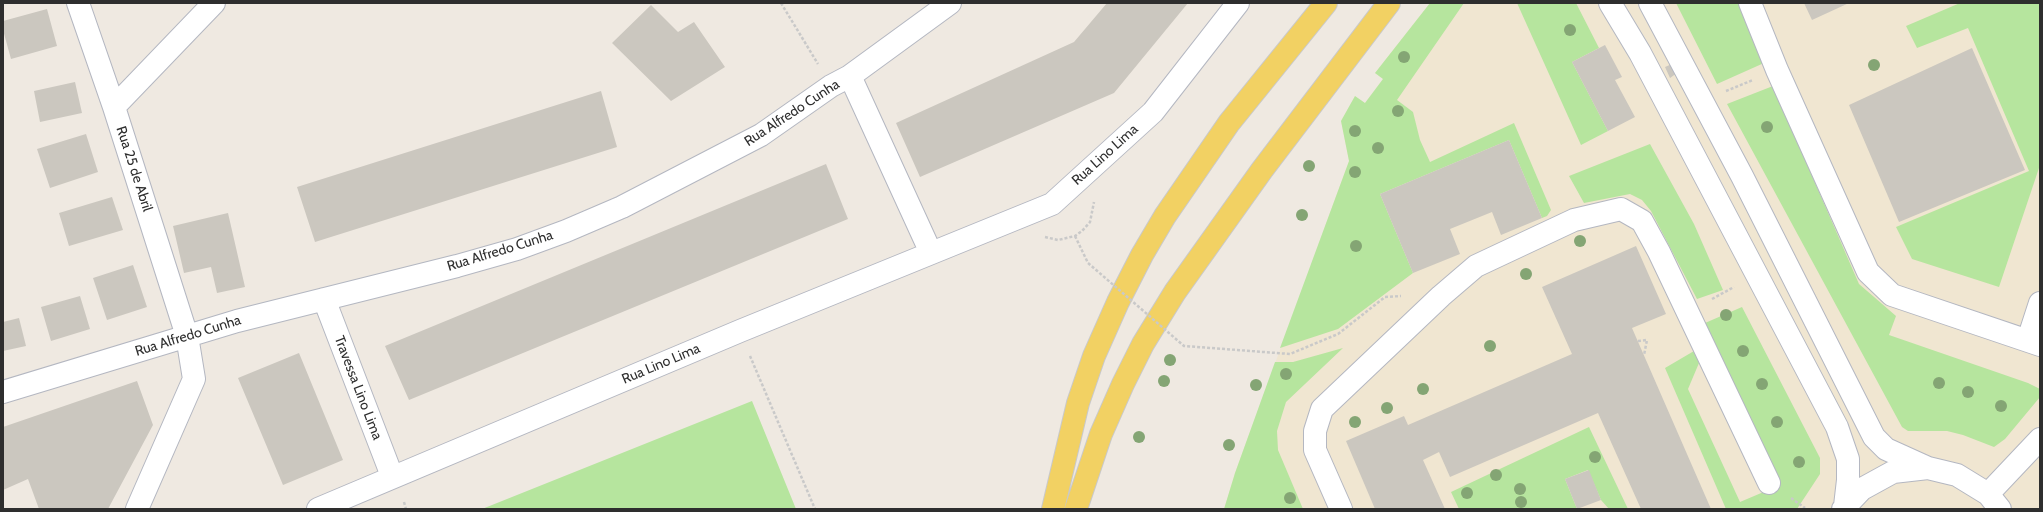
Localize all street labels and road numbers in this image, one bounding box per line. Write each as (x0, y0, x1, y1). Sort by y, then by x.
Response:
street label: Rua Alfredo Cunha (741, 76, 843, 150)
street label: Rua Lino Lima (1068, 121, 1142, 189)
street label: Rua 25 de Abril (112, 124, 156, 214)
street label: Rua Alfredo Cunha (445, 227, 555, 275)
street label: Rua Alfredo Cunha (133, 312, 243, 360)
street label: Travessa Lino Lima (330, 334, 386, 442)
street label: Rua Lino Lima (619, 340, 703, 388)

